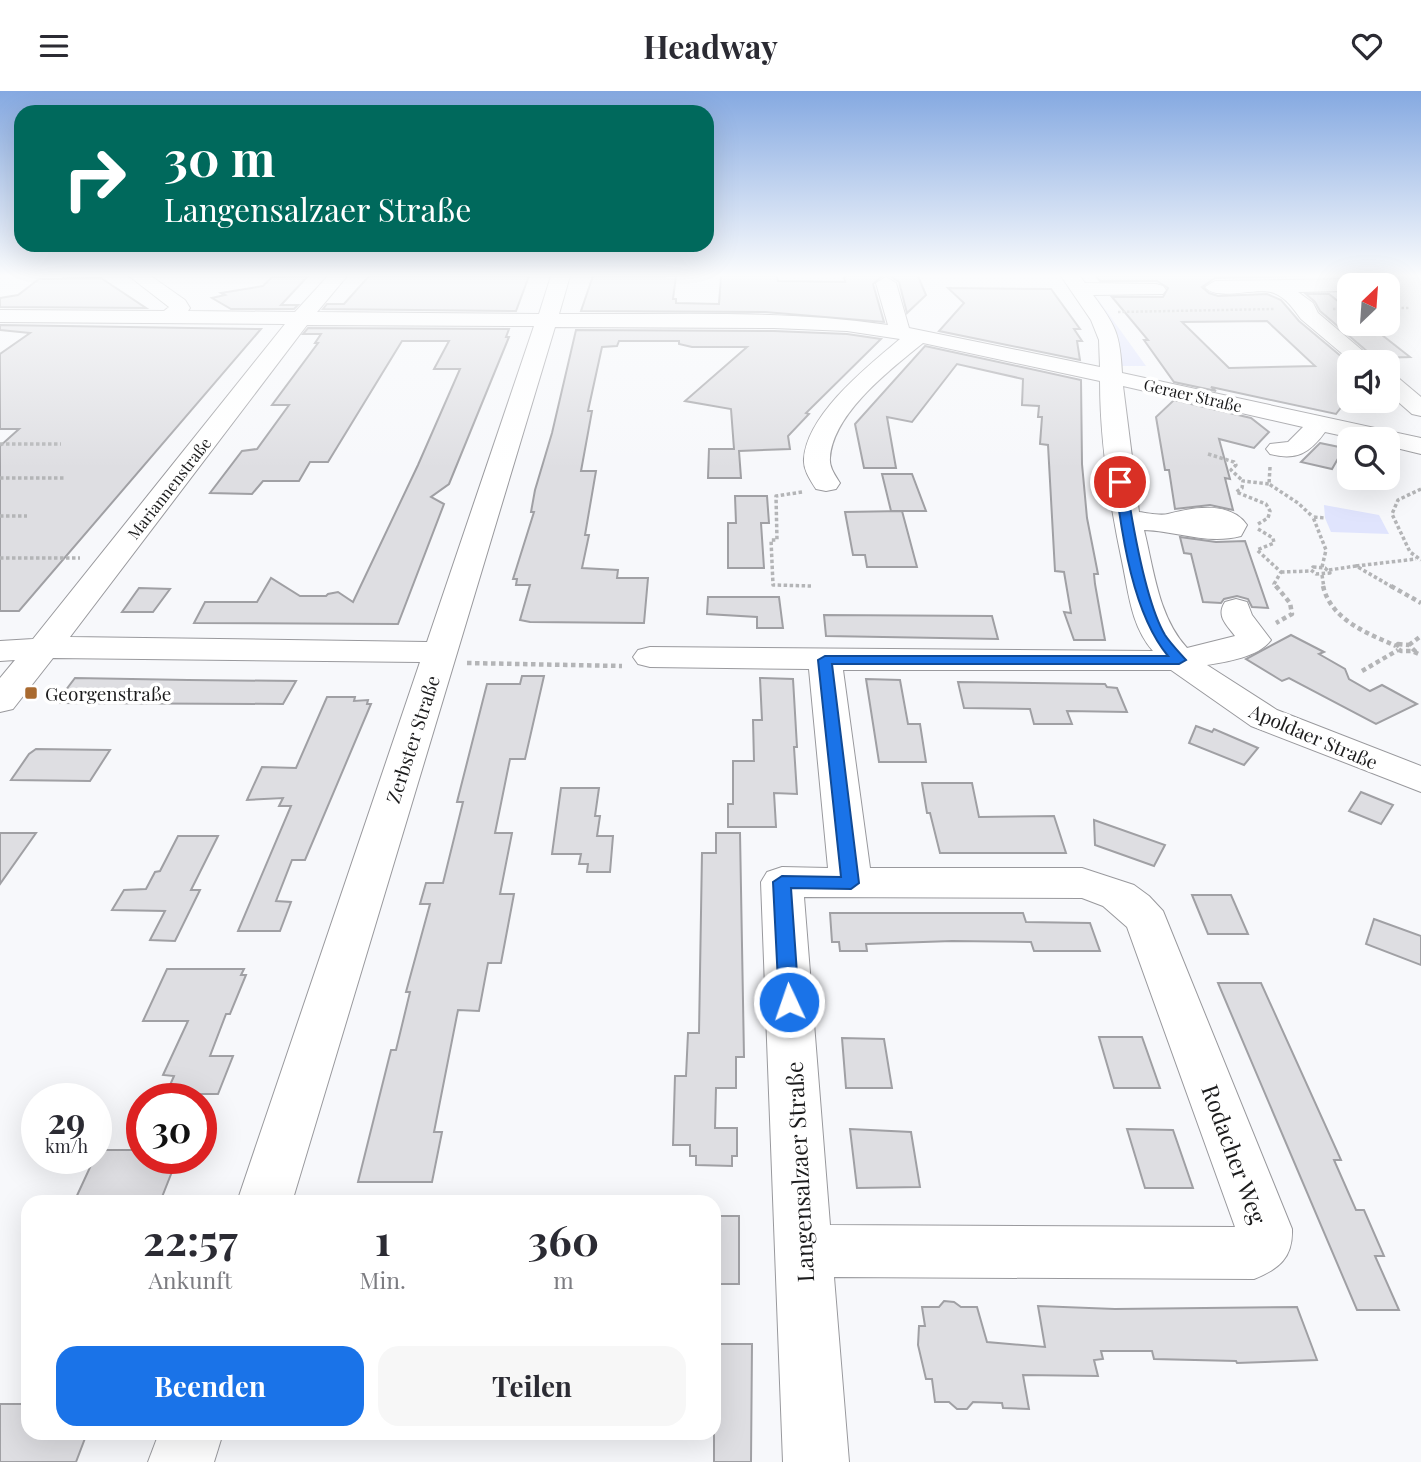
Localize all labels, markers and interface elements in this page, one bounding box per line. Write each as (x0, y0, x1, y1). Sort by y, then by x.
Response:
text: Headway (643, 24, 778, 67)
icon: menu (35, 27, 73, 65)
icon: heart (1348, 27, 1386, 65)
text: 30 m (164, 124, 275, 189)
icon: right (49, 133, 140, 224)
text: Langensalzaer Straße (164, 187, 471, 230)
north arrow (1337, 273, 1400, 336)
map controls (1337, 273, 1400, 490)
button: sound (1337, 350, 1400, 413)
street label: Geraer Straße (1142, 374, 1244, 416)
button: search (1337, 427, 1400, 490)
street label: Mariannenstraße (123, 433, 215, 543)
pin (1090, 452, 1150, 512)
icon: arrive (1101, 463, 1139, 501)
street label: Zerbster Straße (379, 672, 445, 806)
place label: Georgenstraße (45, 680, 171, 706)
marker: Georgenstraße (23, 685, 39, 701)
street label: Apoldaer Straße (1245, 697, 1382, 775)
position arrow (752, 965, 826, 1039)
street label: Langensalzaer Straße (778, 1061, 820, 1283)
street label: Rodacher Weg (1195, 1080, 1275, 1228)
speed limit sign: 30 (126, 1083, 217, 1174)
text: 29 (48, 1096, 85, 1143)
text: km/h (45, 1134, 88, 1158)
text: 22:57 (143, 1211, 238, 1267)
text: 1 (375, 1211, 391, 1267)
text: 360 (528, 1211, 599, 1267)
text: Ankunft (148, 1264, 232, 1295)
text: Min. (360, 1264, 406, 1295)
text: m (553, 1264, 574, 1295)
button: Beenden (56, 1346, 364, 1426)
button: Teilen (378, 1346, 686, 1426)

